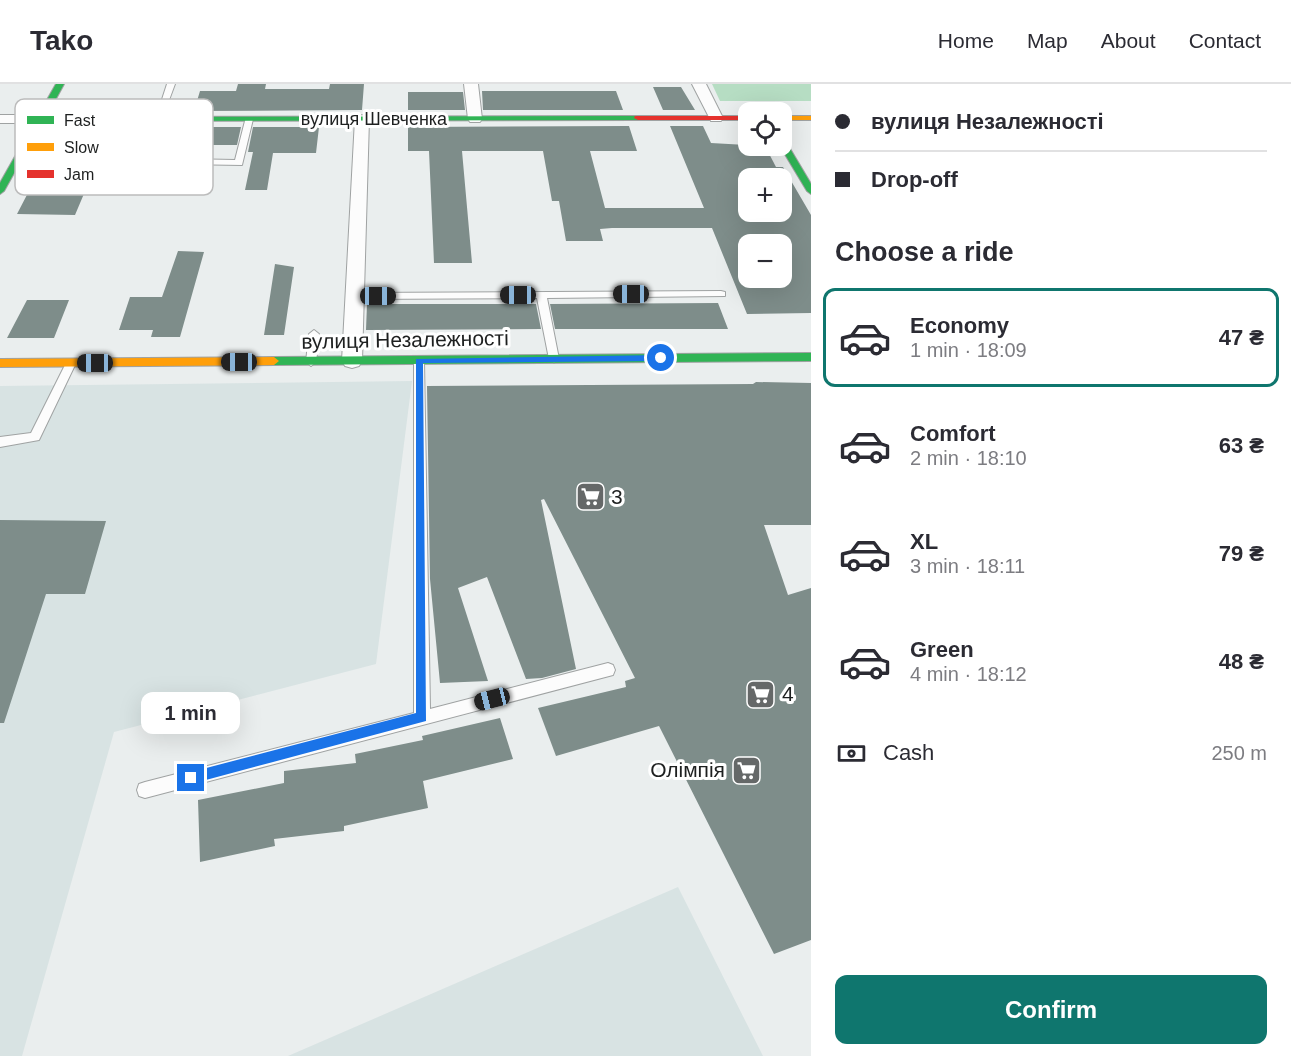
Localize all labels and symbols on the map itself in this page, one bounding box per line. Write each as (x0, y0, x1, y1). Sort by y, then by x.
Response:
legend (15, 99, 213, 195)
street label: вулиця Шевченка (301, 109, 448, 129)
text: Fast (64, 112, 96, 129)
text: Slow (64, 139, 99, 156)
text: Jam (64, 166, 94, 183)
car (613, 285, 649, 303)
car (500, 286, 536, 304)
car (360, 287, 396, 305)
street label: вулиця Незалежності (301, 326, 509, 353)
route start (647, 344, 674, 371)
car (221, 353, 257, 371)
car (77, 354, 113, 372)
supermarket icon: 3 (574, 481, 606, 513)
place label: 3 (611, 485, 623, 508)
supermarket icon: 4 (745, 678, 777, 710)
place label: 4 (782, 682, 794, 705)
car (472, 686, 512, 712)
callout: 1 min (142, 691, 240, 733)
supermarket icon: Олімпія (730, 754, 762, 786)
place label: Олімпія (650, 758, 725, 781)
route end (177, 764, 204, 791)

